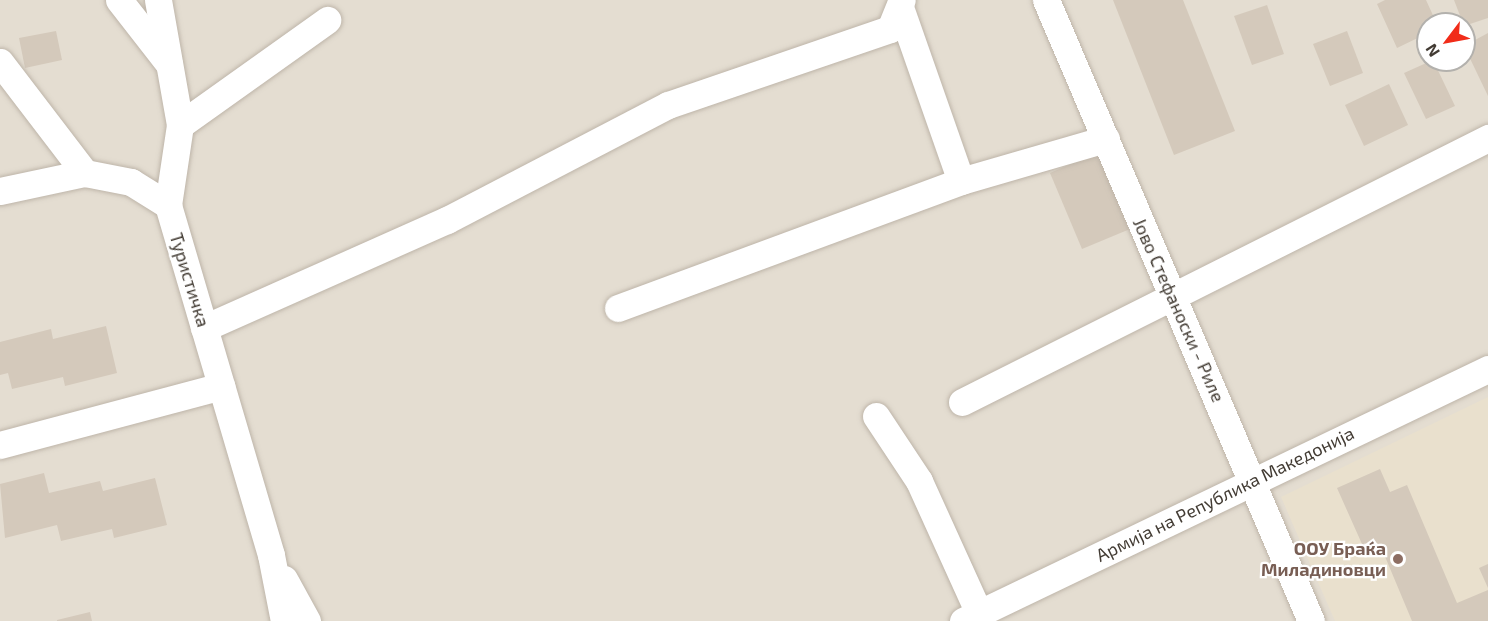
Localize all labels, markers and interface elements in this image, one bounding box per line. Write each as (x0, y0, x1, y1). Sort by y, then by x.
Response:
north arrow (1416, 12, 1476, 72)
text: N (1421, 41, 1443, 61)
street label: Јово Стефаноски - Риле (1129, 215, 1229, 405)
street label: Туристичка (165, 230, 215, 330)
street label: Армија на Република Македонија (1092, 422, 1358, 566)
place label: ООУ Браќа Миладиновци (1261, 538, 1386, 580)
marker: ООУ Браќа Миладиновци (1391, 552, 1405, 566)

